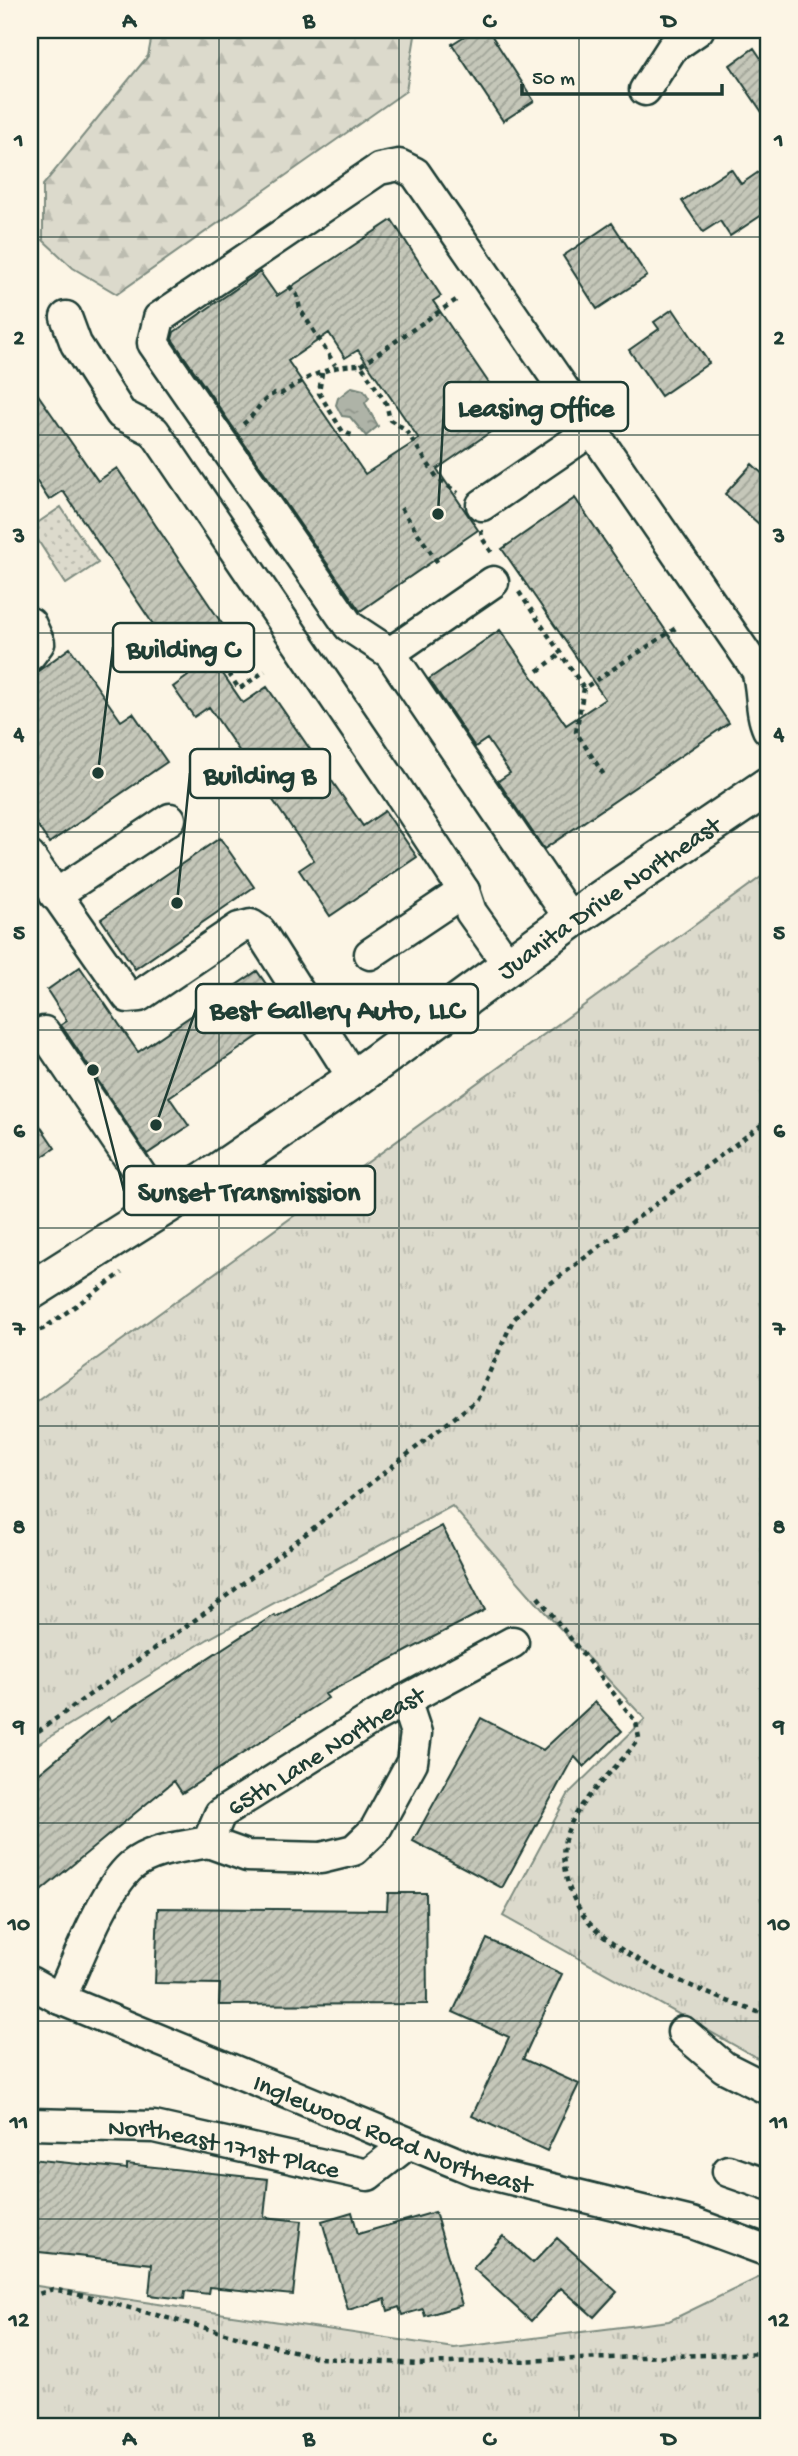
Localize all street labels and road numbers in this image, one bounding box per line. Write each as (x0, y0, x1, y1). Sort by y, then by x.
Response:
street label: Juanita Drive Northeast (493, 810, 730, 989)
street label: 65th Lane Northeast (223, 1680, 433, 1825)
street label: Inglewood Road Northeast (248, 2069, 537, 2204)
street label: Northeast 171st Place (107, 2115, 342, 2188)

